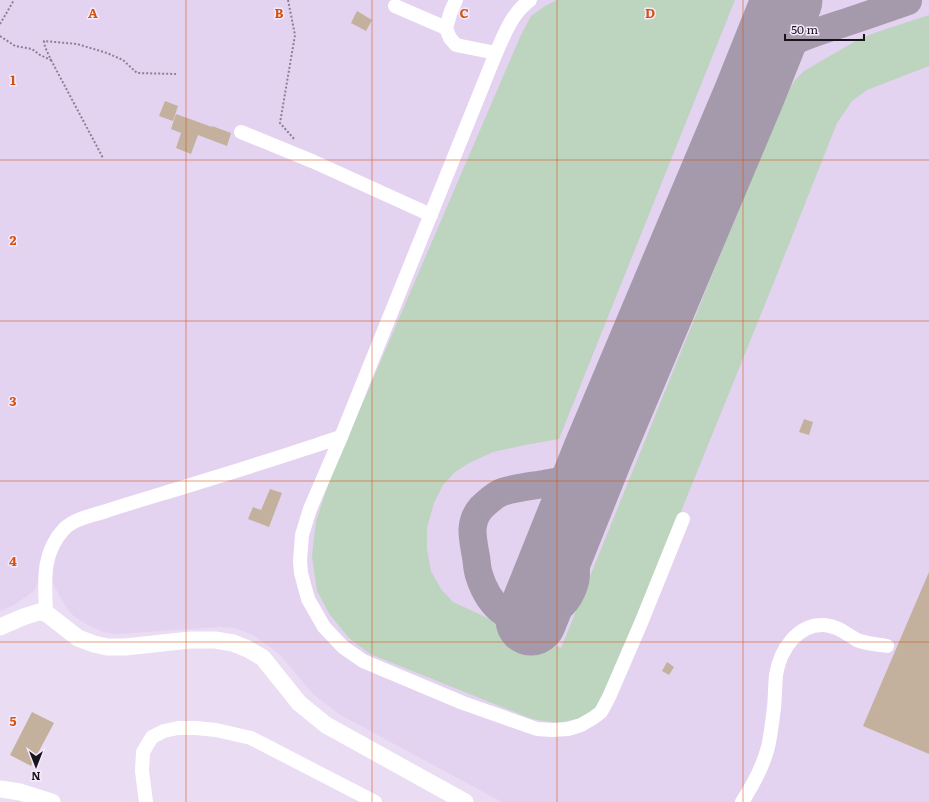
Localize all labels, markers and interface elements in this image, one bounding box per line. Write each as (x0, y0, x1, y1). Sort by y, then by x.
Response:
text: A (88, 3, 98, 22)
text: B (275, 3, 284, 22)
text: C (459, 3, 469, 22)
text: D (645, 3, 655, 22)
scale bar (785, 16, 864, 42)
text: 50 m (791, 20, 818, 38)
text: 1 (10, 70, 16, 89)
text: 2 (10, 230, 17, 249)
text: 3 (9, 391, 17, 410)
text: 4 (9, 551, 17, 570)
text: 5 (9, 711, 17, 730)
north arrow (16, 746, 56, 786)
text: N (31, 769, 41, 785)

